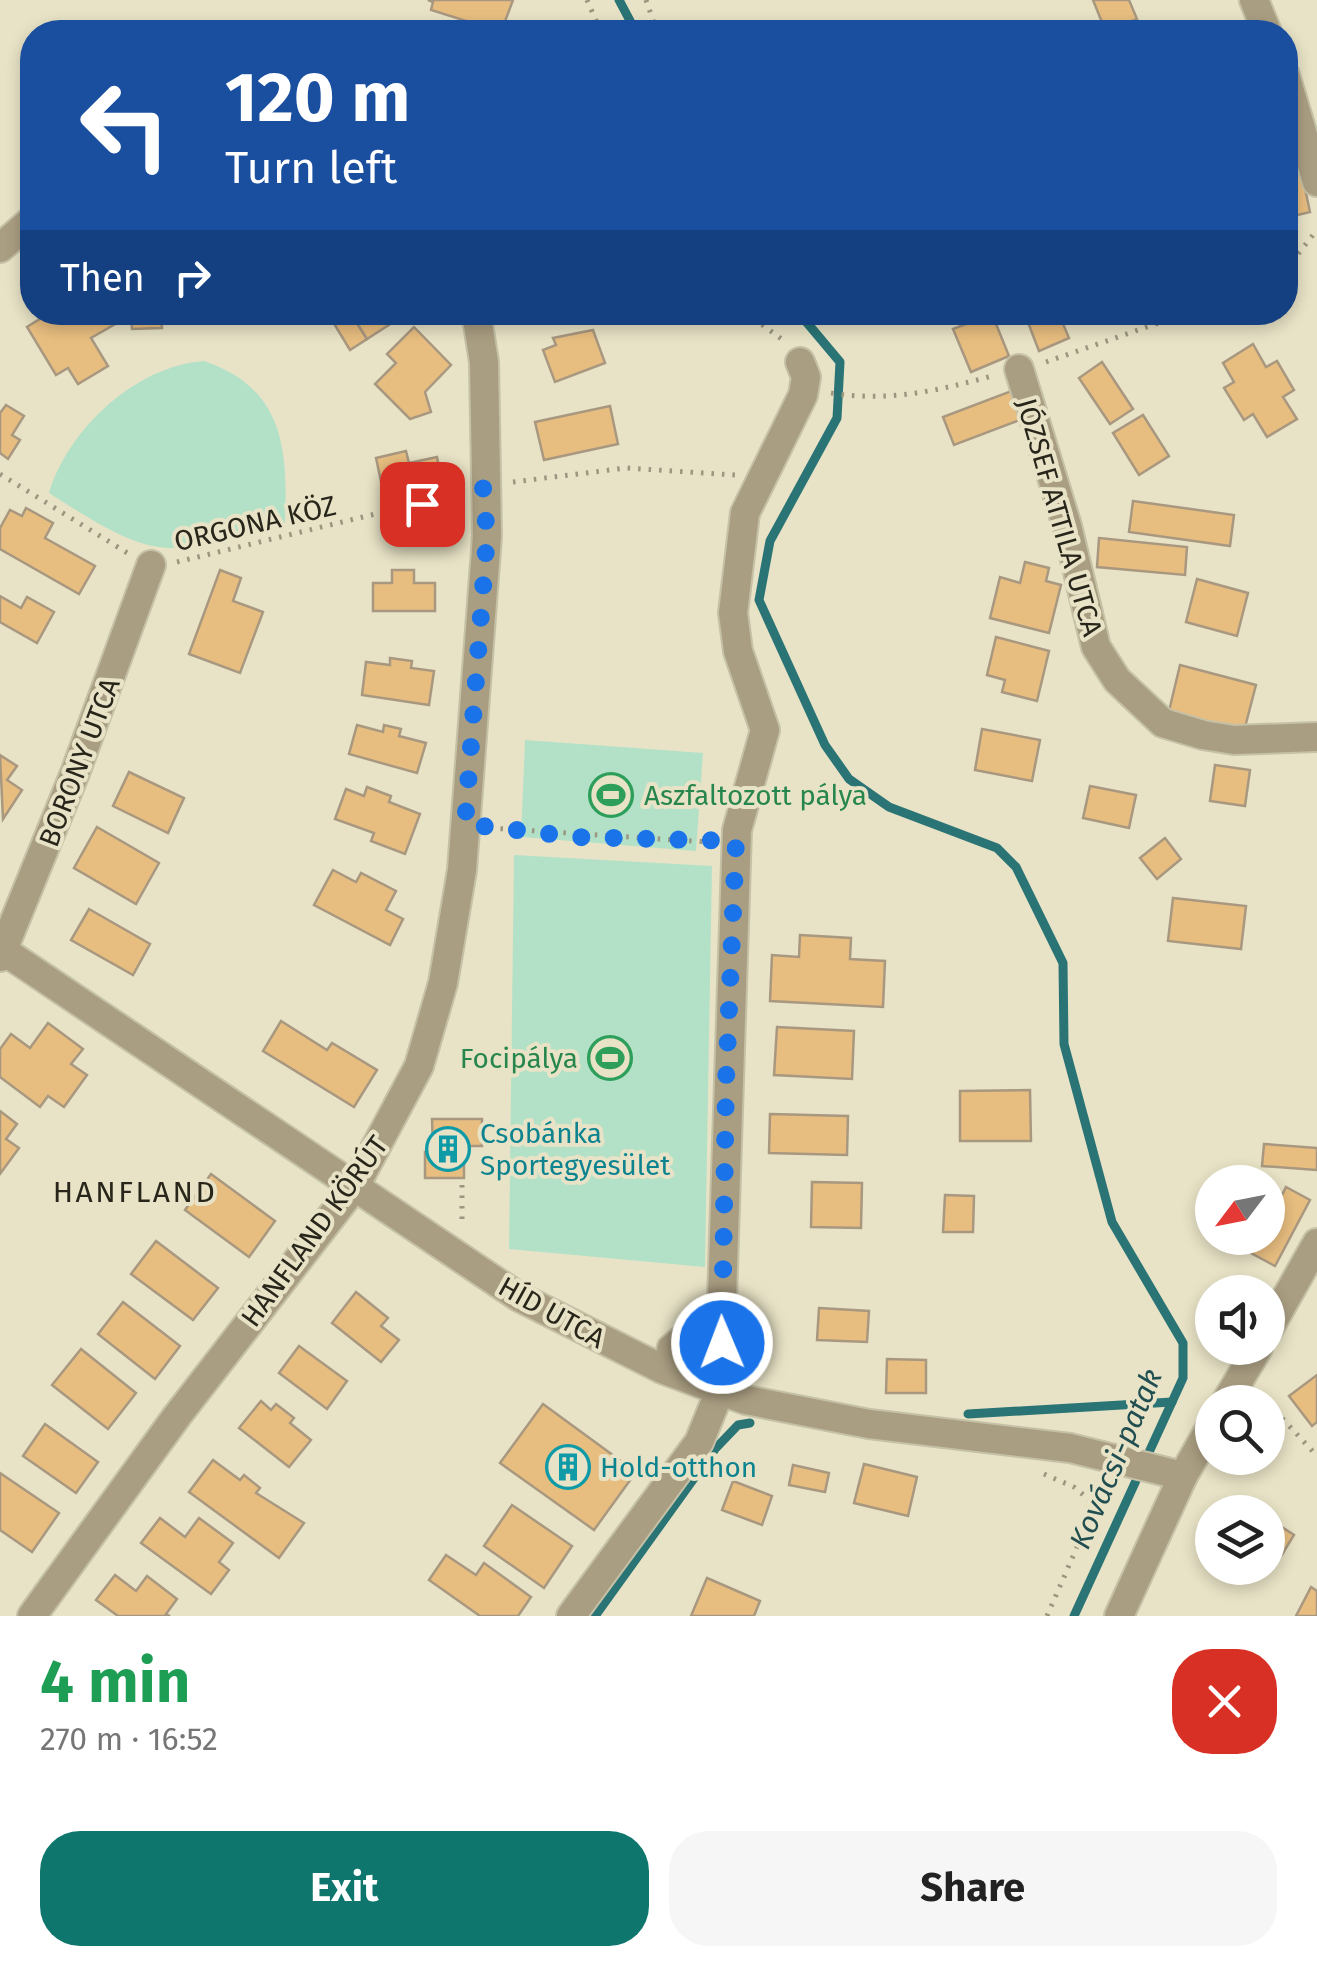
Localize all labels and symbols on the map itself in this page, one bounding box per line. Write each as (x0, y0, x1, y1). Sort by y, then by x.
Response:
street label: JÓZSEF ATTILA UTCA (1010, 394, 1109, 640)
pin (380, 462, 465, 547)
street label: ORGONA KÖZ (171, 489, 339, 558)
street label: BORONY UTCA (32, 673, 127, 851)
sports icon: Aszfaltozott pálya (588, 772, 634, 818)
place label: Aszfaltozott pálya (644, 779, 867, 812)
sports icon: Focipálya (587, 1035, 633, 1081)
place label: Focipálya (460, 1042, 578, 1075)
place label: Csobánka Sportegyesület (480, 1117, 671, 1182)
building icon: Csobánka Sportegyesület (425, 1126, 471, 1172)
street label: HANFLAND KÖRÚT (234, 1129, 395, 1333)
north arrow (1195, 1165, 1285, 1255)
district label: HANFLAND (53, 1174, 217, 1210)
street label: HÍD UTCA (493, 1270, 611, 1355)
position arrow (670, 1291, 774, 1395)
water label: Kovácsi-patak (1062, 1364, 1170, 1554)
building icon: Hold-otthon (545, 1444, 591, 1490)
place label: Hold-otthon (600, 1451, 757, 1484)

